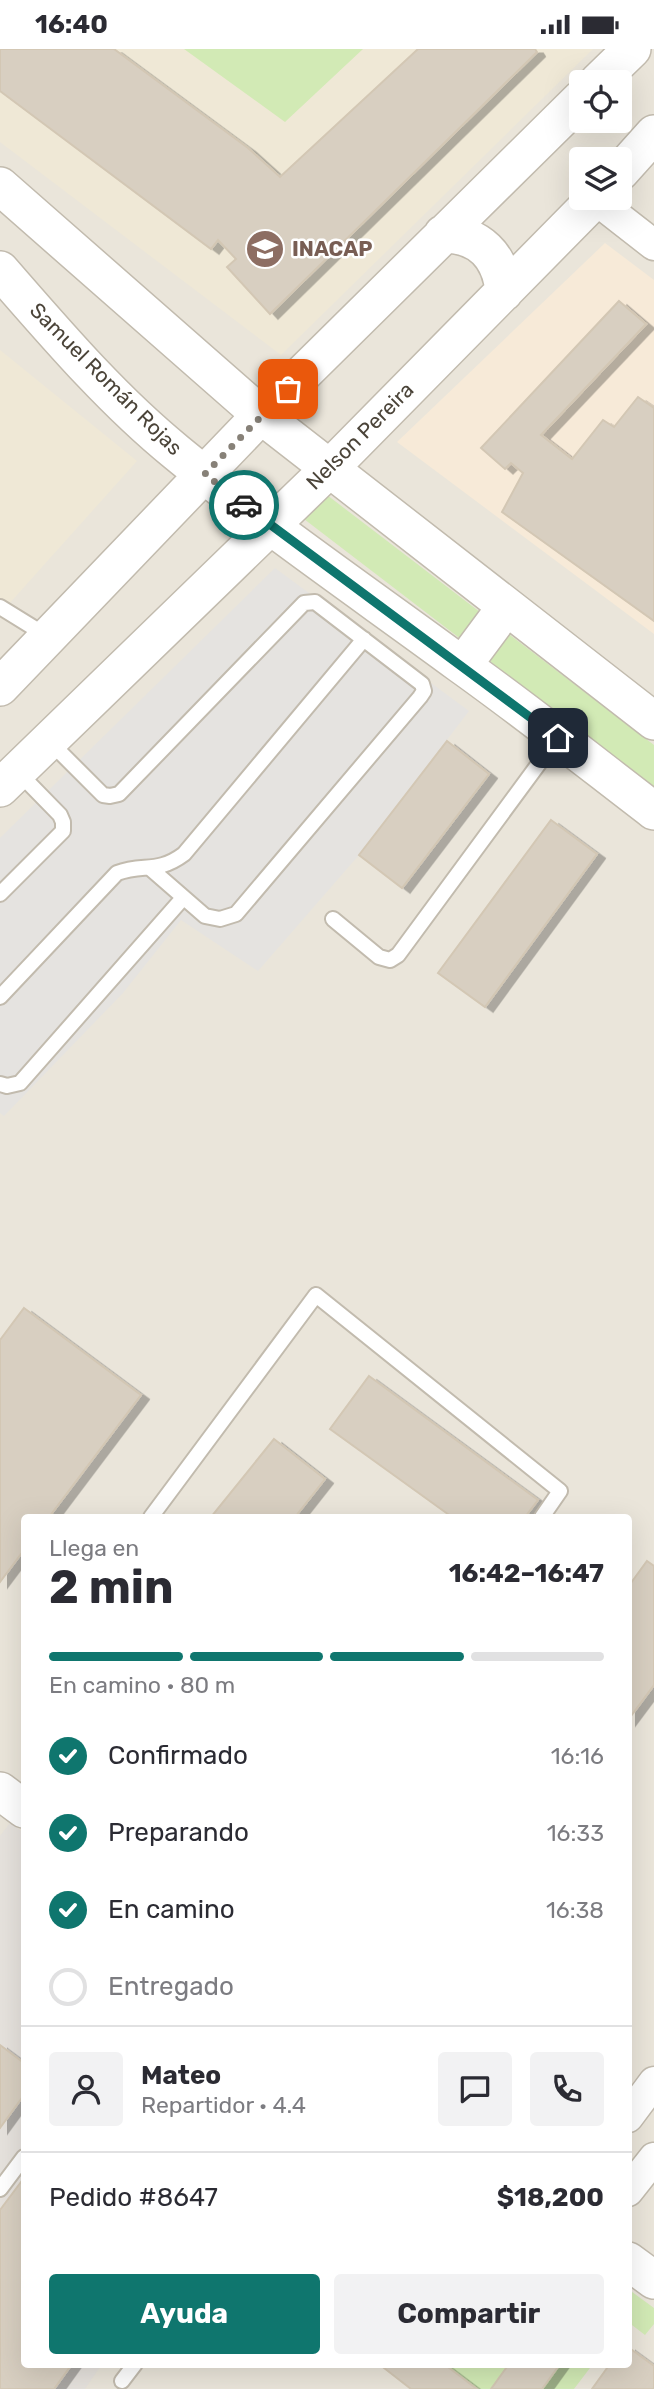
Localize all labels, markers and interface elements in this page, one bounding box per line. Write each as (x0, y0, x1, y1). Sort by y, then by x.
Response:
text: 16:40 (35, 9, 108, 40)
map controls (569, 70, 632, 210)
button: locate (569, 70, 632, 133)
button: layers (569, 147, 632, 210)
school or university icon: INACAP (244, 228, 286, 270)
place label: INACAP (292, 236, 372, 261)
street label: Samuel Román Rojas (25, 297, 188, 460)
pin (258, 359, 318, 419)
icon: bag (269, 370, 307, 408)
street label: Nelson Pereira (301, 377, 418, 494)
courier (209, 470, 279, 540)
icon: car (225, 486, 263, 524)
pin (528, 708, 588, 768)
icon: home (539, 719, 577, 757)
text: Llega en (49, 1534, 139, 1562)
text: 16:42–16:47 (449, 1558, 604, 1589)
text: 2 min (49, 1560, 174, 1615)
text: En camino · 80 m (49, 1671, 235, 1699)
icon: check (49, 1737, 87, 1775)
text: Confirmado (108, 1740, 248, 1771)
text: 16:16 (551, 1742, 604, 1770)
icon: check (49, 1814, 87, 1852)
text: Preparando (108, 1817, 249, 1848)
text: 16:33 (547, 1819, 604, 1847)
icon: check (49, 1891, 87, 1929)
text: En camino (108, 1894, 235, 1925)
text: 16:38 (546, 1896, 604, 1924)
text: Entregado (108, 1971, 234, 2002)
button: person (49, 2052, 123, 2126)
button: chat (438, 2052, 512, 2126)
button: phone (530, 2052, 604, 2126)
text: Mateo (141, 2060, 221, 2091)
text: Repartidor · 4.4 (141, 2091, 306, 2119)
text: Pedido #8647 (49, 2182, 218, 2213)
text: $18,200 (497, 2182, 604, 2213)
button: Ayuda (49, 2274, 320, 2354)
button: Compartir (334, 2274, 604, 2354)

